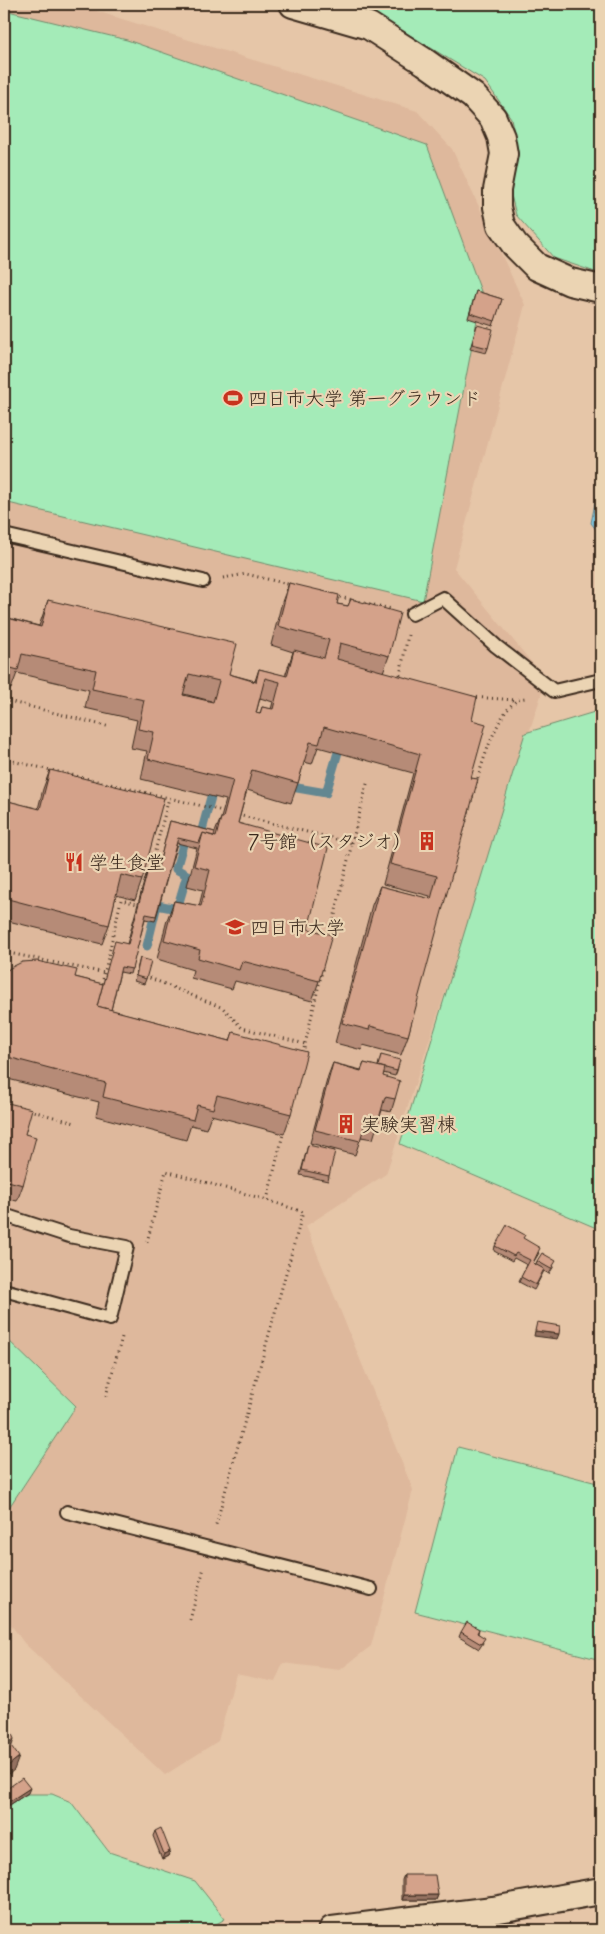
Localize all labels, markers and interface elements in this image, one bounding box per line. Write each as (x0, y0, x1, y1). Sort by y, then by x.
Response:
sports icon: 四日市大学 第一グラウンド (222, 387, 244, 409)
place label: 四日市大学 第一グラウンド (248, 387, 481, 412)
place label: 7号館（スタジオ） (248, 830, 412, 855)
building icon: 7号館（スタジオ） (416, 830, 438, 852)
restaurant icon: 学生食堂 (63, 851, 85, 873)
place label: 学生食堂 (89, 851, 165, 876)
school or university icon: 四日市大学 (224, 916, 246, 938)
place label: 四日市大学 (250, 916, 345, 941)
building icon: 実験実習棟 (335, 1113, 357, 1135)
place label: 実験実習棟 (361, 1113, 456, 1138)

